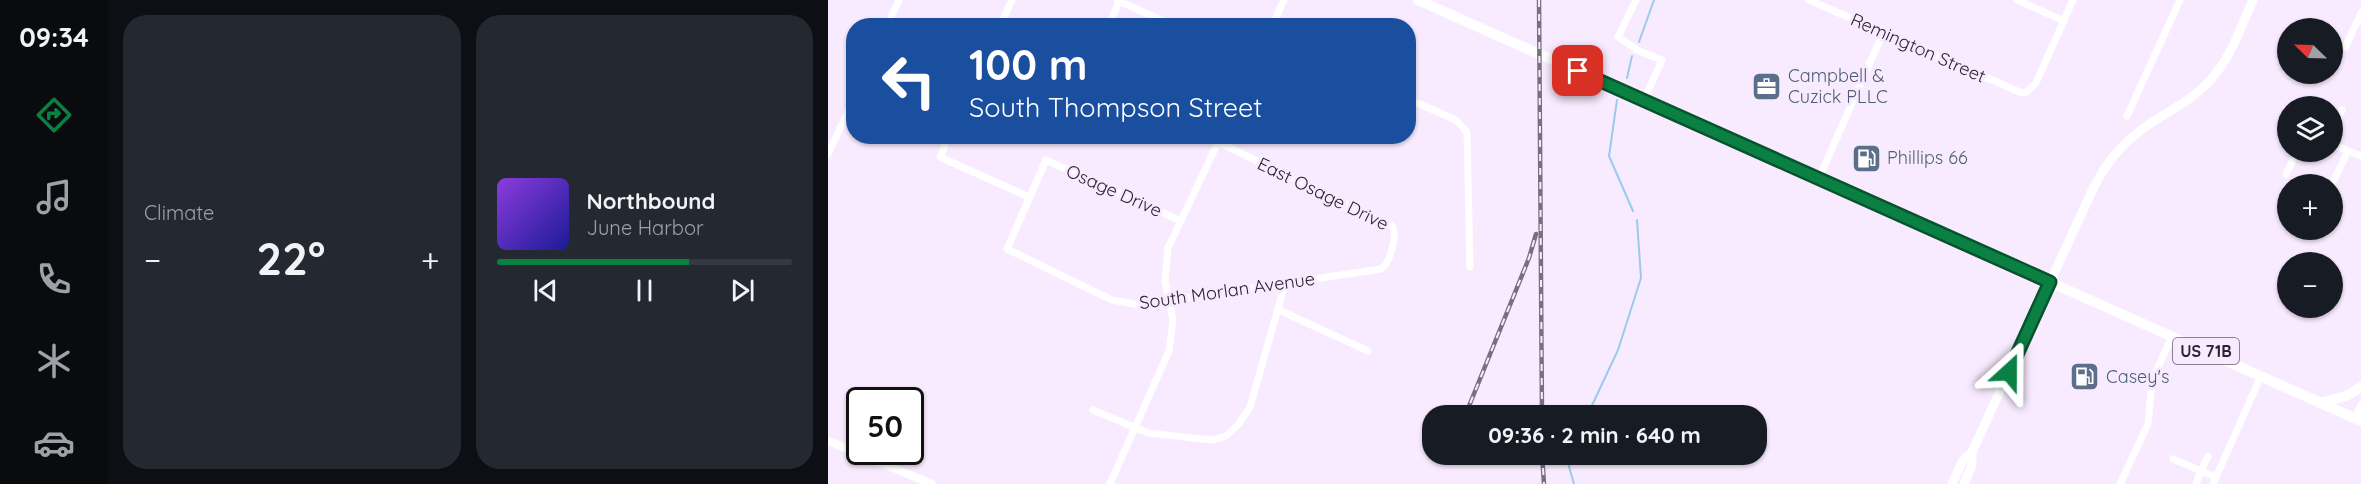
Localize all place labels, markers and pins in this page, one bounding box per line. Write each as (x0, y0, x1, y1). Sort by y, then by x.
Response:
pin (1552, 45, 1603, 96)
place label: Campbell & Cuzick PLLC (1788, 64, 1888, 108)
office icon: Campbell & Cuzick PLLC (1751, 70, 1783, 102)
fuel station icon: Phillips 66 (1850, 142, 1882, 174)
place label: Phillips 66 (1887, 146, 1968, 169)
fuel station icon: Casey's (2069, 361, 2101, 393)
place label: Casey's (2106, 365, 2169, 388)

